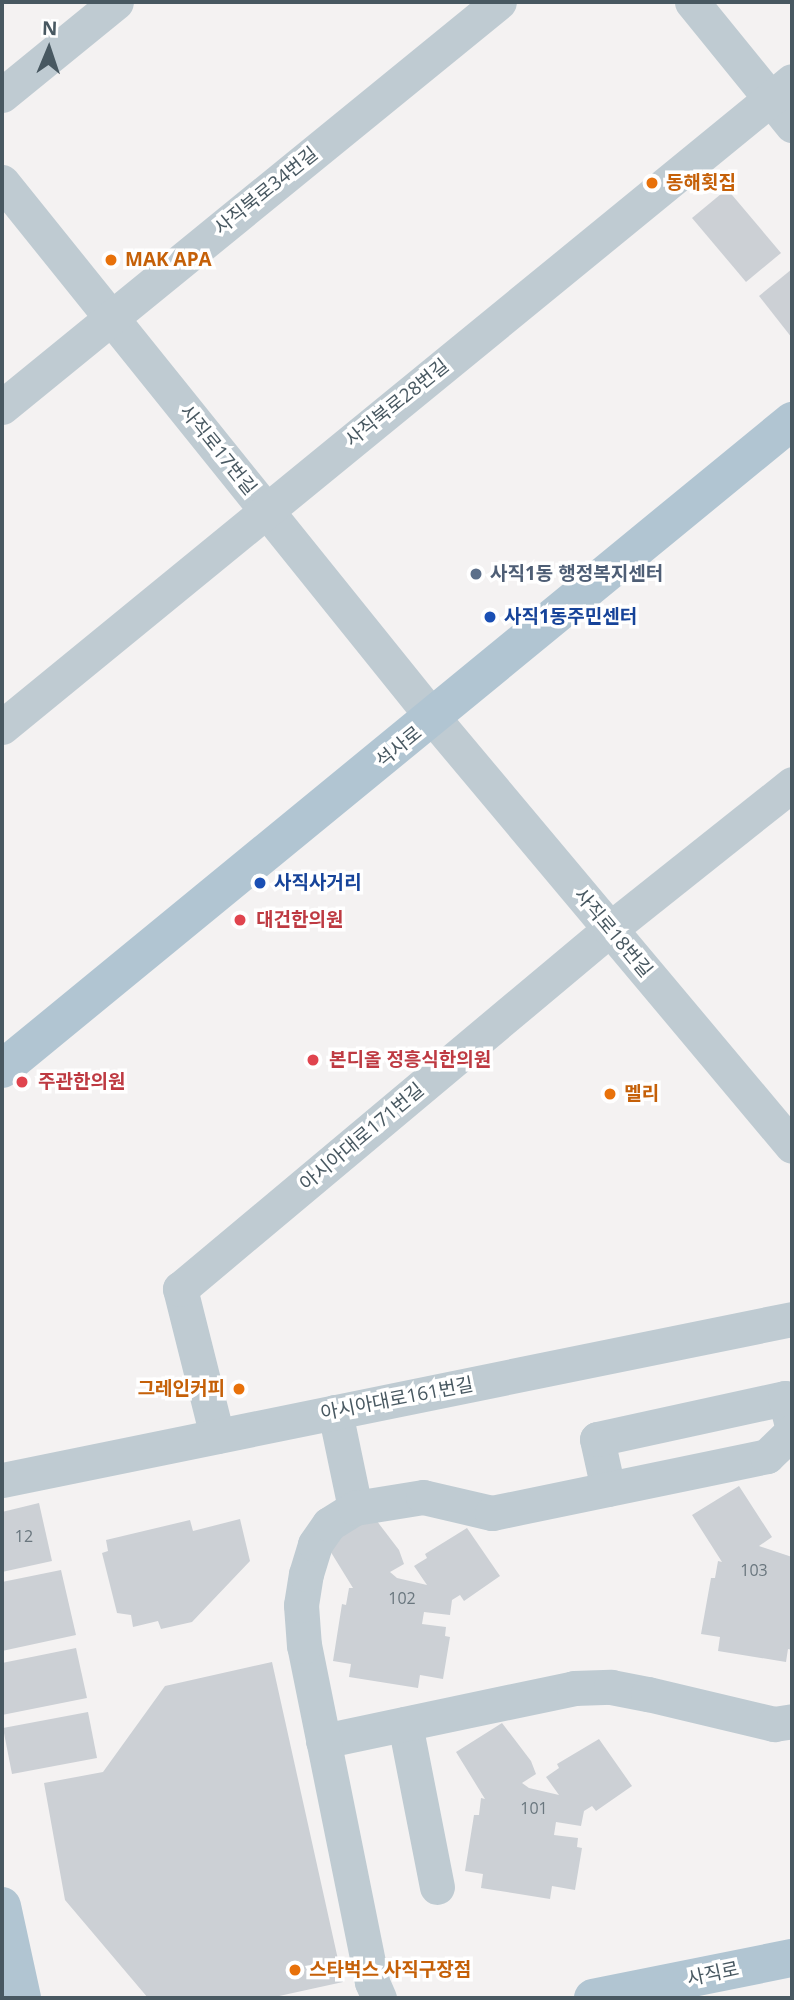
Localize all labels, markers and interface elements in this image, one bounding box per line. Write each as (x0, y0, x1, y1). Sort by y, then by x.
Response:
north arrow (14, 14, 84, 84)
text: N (42, 15, 58, 41)
street label: 사직북로34번길 (210, 142, 322, 240)
place label: 동해횟집 (666, 172, 736, 194)
marker: 동해횟집 (644, 175, 660, 191)
place label: MAK APA (125, 249, 212, 271)
marker: MAK APA (103, 252, 119, 268)
street label: 사직북로28번길 (341, 354, 453, 452)
street label: 사직로17번길 (175, 400, 261, 500)
place label: 사직1동 행정복지센터 (490, 563, 663, 585)
marker: 사직1동 행정복지센터 (468, 566, 484, 582)
place label: 사직1동주민센터 (504, 606, 637, 628)
marker: 사직1동주민센터 (482, 609, 498, 625)
street label: 석사로 (371, 722, 427, 772)
place label: 사직사거리 (274, 872, 361, 894)
marker: 사직사거리 (252, 875, 268, 891)
street label: 사직로18번길 (569, 884, 657, 982)
place label: 대건한의원 (256, 909, 343, 931)
marker: 대건한의원 (230, 910, 250, 930)
place label: 본디올 정흥식한의원 (329, 1049, 491, 1071)
marker: 본디올 정흥식한의원 (303, 1050, 323, 1070)
place label: 주관한의원 (38, 1071, 125, 1093)
marker: 주관한의원 (12, 1072, 32, 1092)
street label: 아시아대로171번길 (295, 1078, 429, 1196)
place label: 멜리 (624, 1083, 659, 1105)
marker: 멜리 (602, 1086, 618, 1102)
street label: 아시아대로161번길 (319, 1373, 475, 1425)
place label: 그레인커피 (138, 1378, 225, 1400)
marker: 그레인커피 (231, 1381, 247, 1397)
house number: 12 (15, 1526, 33, 1546)
house number: 103 (740, 1560, 768, 1580)
house number: 102 (388, 1588, 416, 1608)
house number: 101 (520, 1798, 548, 1818)
street label: 사직로 (685, 1957, 741, 1991)
place label: 스타벅스 사직구장점 (309, 1959, 471, 1981)
marker: 스타벅스 사직구장점 (287, 1962, 303, 1978)

